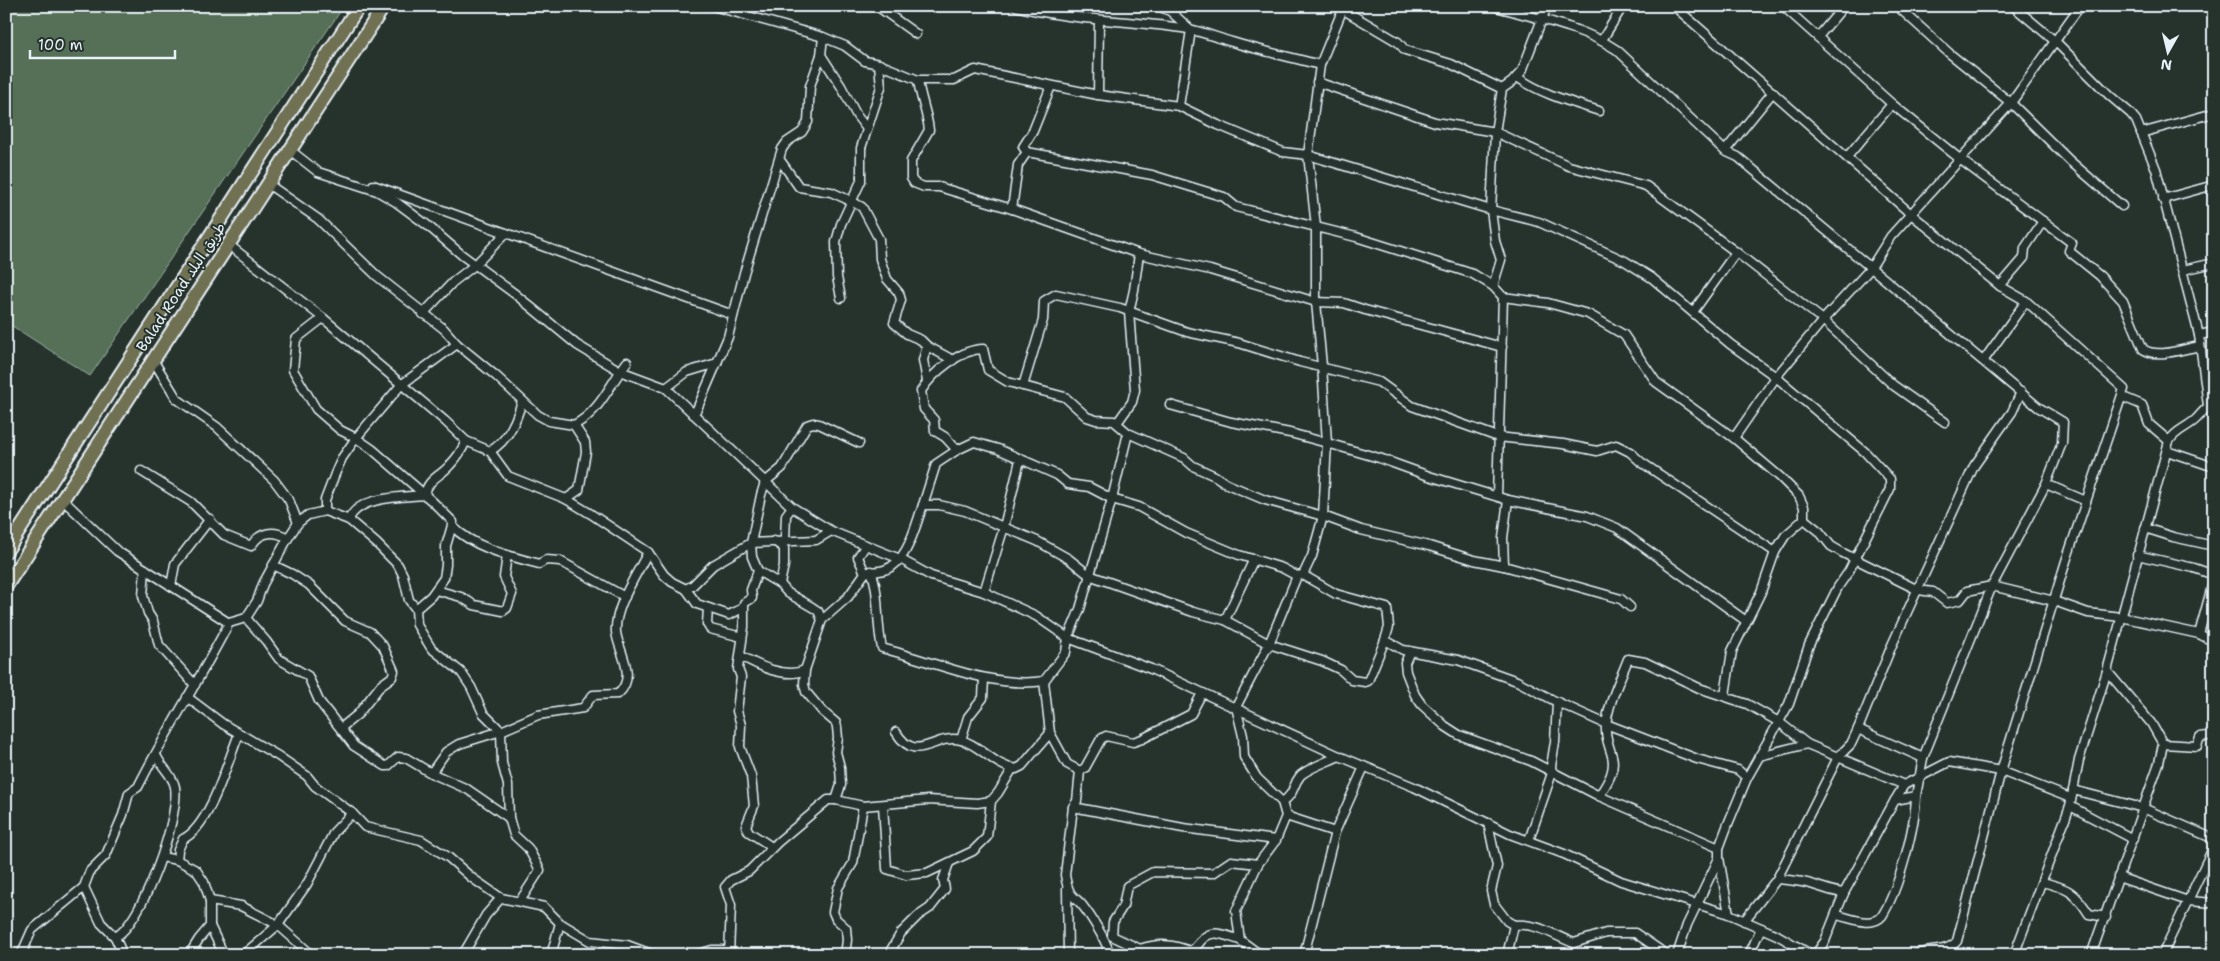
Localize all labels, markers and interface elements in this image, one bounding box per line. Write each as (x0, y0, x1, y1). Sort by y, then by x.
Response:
scale bar (30, 28, 175, 60)
north arrow (2142, 28, 2192, 78)
text: 100 m (38, 35, 83, 55)
text: N (2159, 55, 2173, 75)
street label: Balad Road طريق البلد (132, 219, 230, 355)

